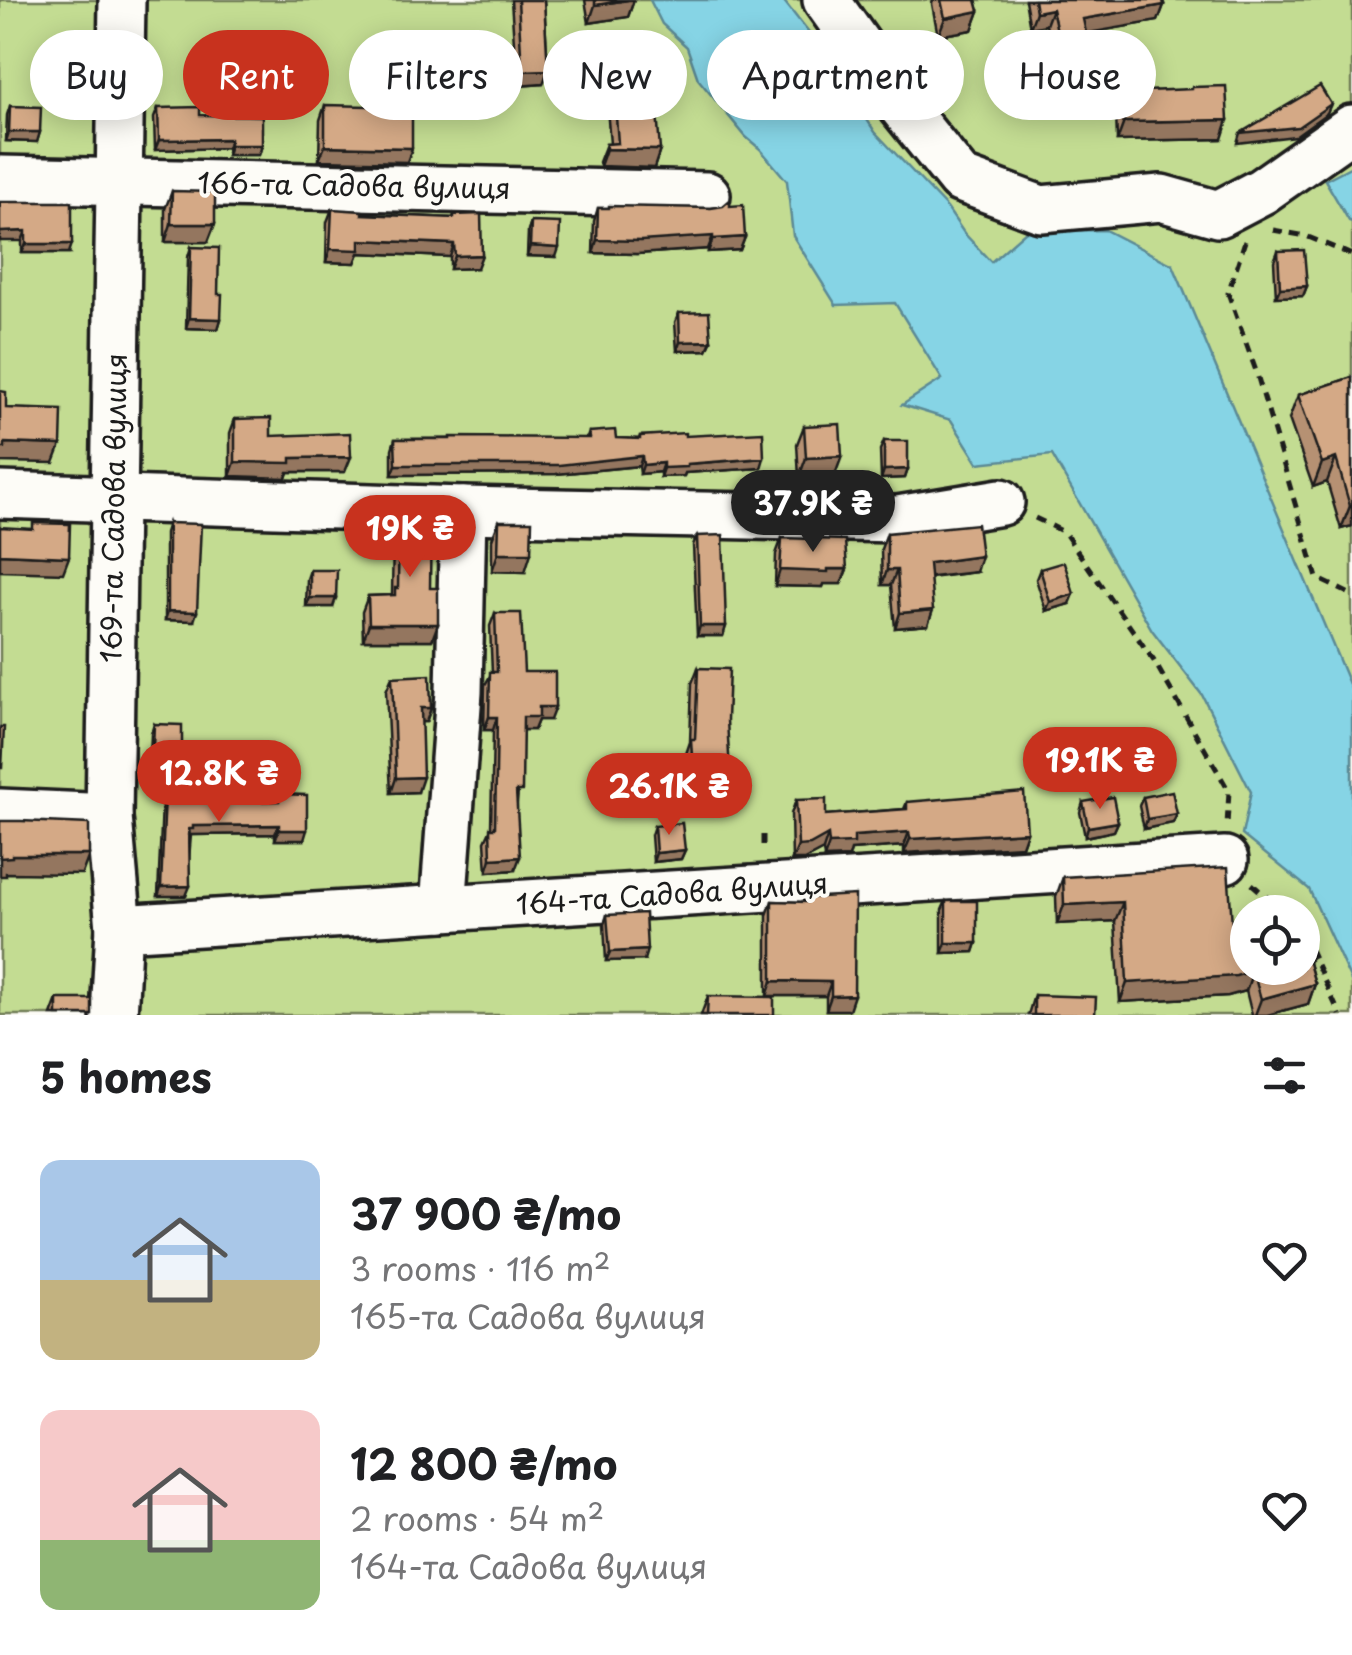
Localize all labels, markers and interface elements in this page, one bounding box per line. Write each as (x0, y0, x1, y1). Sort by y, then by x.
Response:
chip: Buy (30, 30, 163, 120)
chip: Rent (183, 30, 329, 120)
chip: Filters (349, 30, 523, 120)
chip: New (543, 30, 687, 120)
chip: Apartment (707, 30, 964, 120)
chip: House (984, 30, 1156, 120)
street label: 166-та Садова вулиця (197, 160, 511, 209)
street label: 169-та Садова вулиця (88, 353, 137, 663)
pin: 37.9K ₴ (721, 470, 905, 555)
text: 37.9K ₴ (753, 478, 873, 526)
pin: 19K ₴ (340, 495, 480, 580)
text: 19K ₴ (366, 503, 454, 551)
pin: 19.1K ₴ (1008, 727, 1192, 812)
text: 19.1K ₴ (1045, 735, 1155, 783)
pin: 12.8K ₴ (127, 740, 311, 825)
text: 12.8K ₴ (159, 748, 279, 796)
pin: 26.1K ₴ (577, 753, 761, 838)
text: 26.1K ₴ (608, 761, 730, 809)
street label: 164-та Садова вулиця (514, 860, 829, 925)
map controls (1230, 895, 1320, 985)
button: locate (1230, 895, 1320, 985)
text: 5 homes (40, 1044, 212, 1107)
icon: filters (1257, 1048, 1312, 1103)
text: 37 900 ₴/mo (350, 1181, 621, 1244)
icon: home (120, 1200, 240, 1320)
icon: heart (1257, 1233, 1312, 1288)
text: 3 rooms · 116 m² (350, 1244, 611, 1292)
text: 165-та Садова вулиця (350, 1292, 706, 1340)
text: 12 800 ₴/mo (350, 1431, 618, 1494)
icon: home (120, 1450, 240, 1570)
icon: heart (1257, 1483, 1312, 1538)
text: 2 rooms · 54 m² (350, 1494, 604, 1542)
text: 164-та Садова вулиця (350, 1542, 707, 1590)

